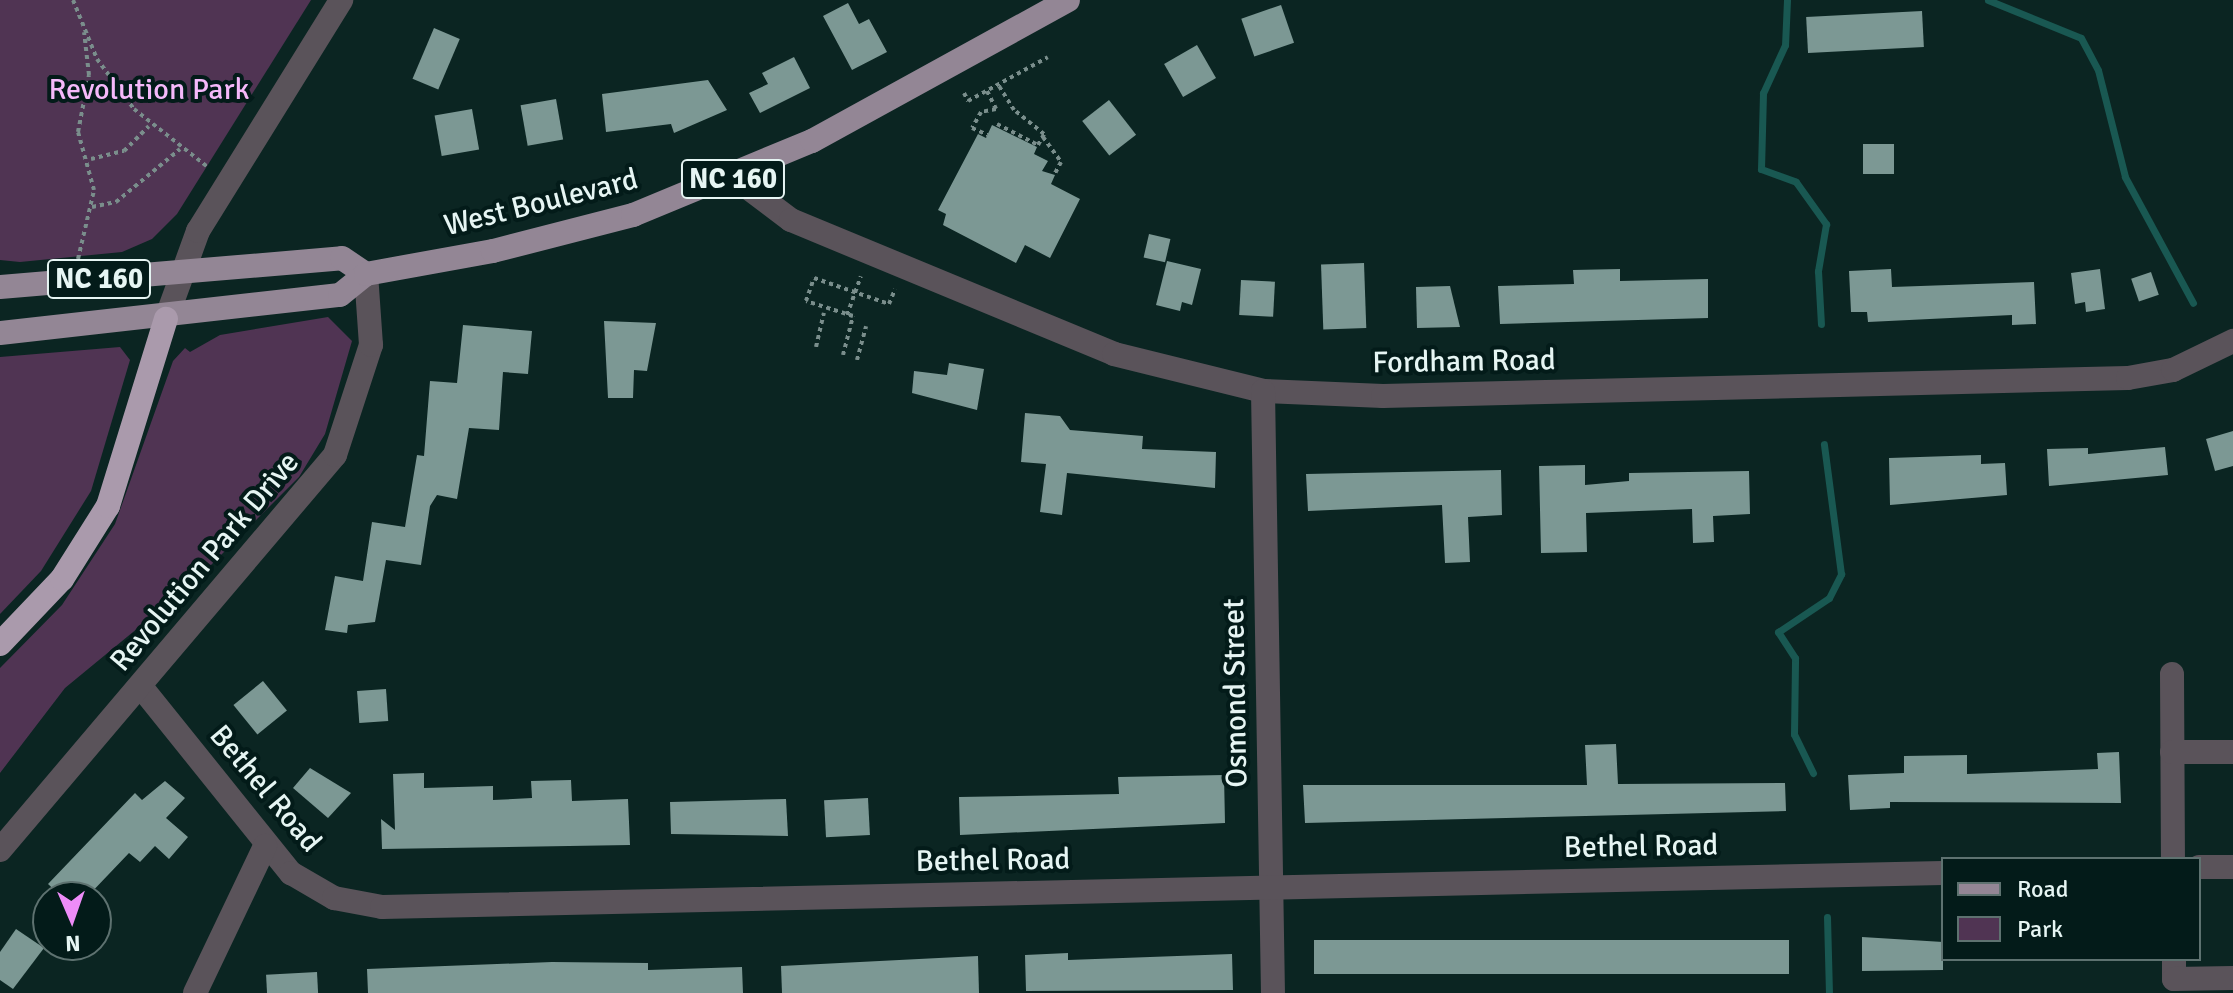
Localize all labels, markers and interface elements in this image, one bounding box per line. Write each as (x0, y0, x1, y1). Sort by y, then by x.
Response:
park label: Revolution Park (48, 72, 250, 108)
road number: NC 160 (679, 155, 787, 203)
street label: West Boulevard (440, 162, 642, 244)
road number: NC 160 (45, 255, 153, 303)
street label: Fordham Road (1372, 342, 1556, 382)
street label: Revolution Park Drive (103, 445, 307, 679)
street label: Osmond Street (1216, 598, 1256, 788)
street label: Bethel Road (202, 718, 328, 860)
street label: Bethel Road (1563, 828, 1719, 866)
street label: Bethel Road (915, 842, 1071, 880)
legend (1941, 857, 2201, 961)
text: Road (2017, 874, 2068, 904)
north arrow (32, 881, 112, 961)
text: Park (2017, 914, 2063, 944)
text: N (65, 930, 81, 957)

